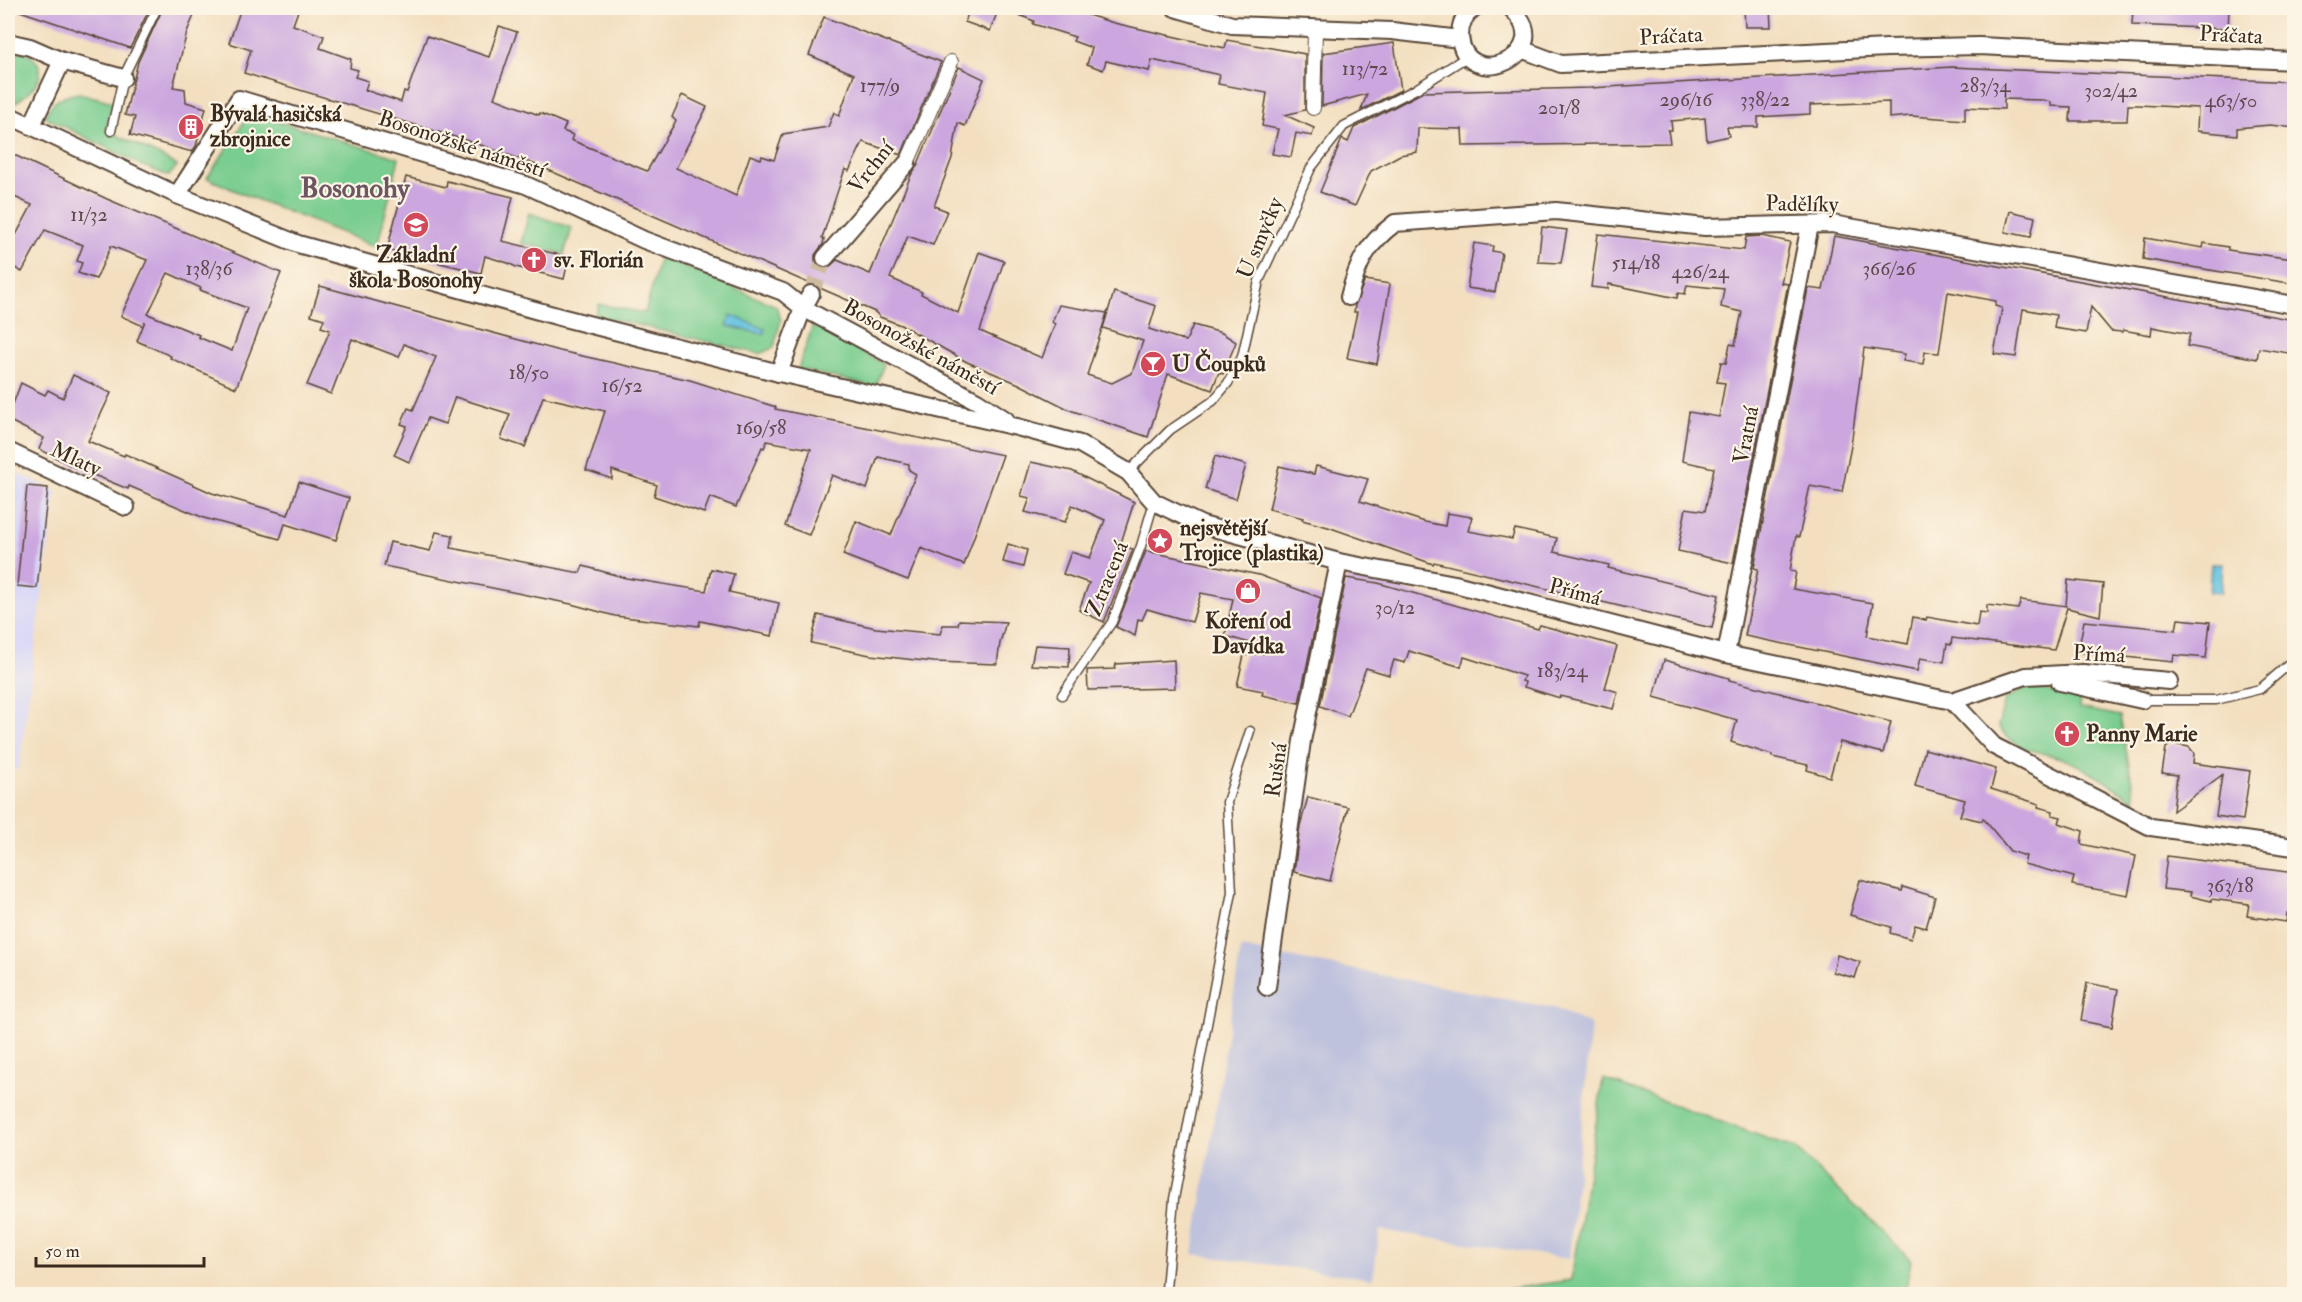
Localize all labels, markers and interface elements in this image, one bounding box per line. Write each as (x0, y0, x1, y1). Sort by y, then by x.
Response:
street label: Práčata (2198, 19, 2265, 51)
street label: Práčata (1638, 20, 1705, 52)
house number: 113/72 (1342, 56, 1388, 81)
house number: 177/9 (860, 73, 900, 98)
house number: 283/34 (1960, 73, 2012, 98)
house number: 302/42 (2084, 78, 2138, 103)
house number: 296/16 (1660, 87, 1713, 112)
house number: 338/22 (1740, 87, 1790, 112)
house number: 463/50 (2205, 88, 2257, 113)
house number: 201/8 (1538, 95, 1580, 120)
place label: Bývalá hasičská zbrojnice (210, 100, 342, 153)
street label: Bosonožské náměstí (375, 104, 551, 185)
building icon: Bývalá hasičská zbrojnice (176, 112, 206, 142)
street label: Vrchní (842, 133, 902, 199)
district label: Bosonohy (300, 171, 411, 206)
street label: Padělíky (1765, 189, 1839, 219)
street label: U smyčky (1230, 193, 1290, 283)
house number: 11/32 (70, 202, 108, 227)
school or university icon: Základní škola Bosonohy (401, 210, 431, 240)
place label: Základní škola Bosonohy (349, 241, 484, 295)
church icon: sv. Florián (519, 245, 549, 275)
place label: sv. Florián (554, 246, 644, 274)
house number: 514/18 (1612, 250, 1660, 275)
house number: 138/36 (185, 256, 233, 281)
house number: 366/26 (1862, 256, 1917, 281)
house number: 426/24 (1671, 259, 1730, 284)
street label: Bosonožské náměstí (838, 292, 1006, 403)
place label: U Čoupků (1172, 348, 1267, 379)
bar icon: U Čoupků (1138, 349, 1168, 379)
house number: 18/50 (509, 360, 549, 385)
house number: 16/52 (601, 373, 643, 398)
street label: Vratná (1727, 403, 1766, 466)
house number: 169/58 (736, 415, 786, 440)
street label: Mlaty (46, 435, 106, 483)
place label: nejsvětější Trojice (plastika) (1179, 514, 1324, 568)
place icon: nejsvětější Trojice (plastika) (1145, 526, 1175, 556)
street label: Ztracená (1079, 536, 1135, 621)
street label: Přímá (1546, 572, 1605, 613)
shop icon: Koření od Davídka (1233, 576, 1263, 606)
house number: 30/12 (1375, 595, 1415, 620)
place label: Koření od Davídka (1205, 607, 1291, 660)
street label: Přímá (2072, 639, 2127, 669)
house number: 183/24 (1537, 658, 1588, 683)
church icon: Panny Marie (2052, 719, 2082, 749)
place label: Panny Marie (2086, 720, 2198, 749)
street label: Rušná (1258, 740, 1294, 799)
house number: 363/18 (2206, 873, 2254, 898)
scale bar (36, 1230, 204, 1268)
text: 50 m (45, 1240, 80, 1263)

